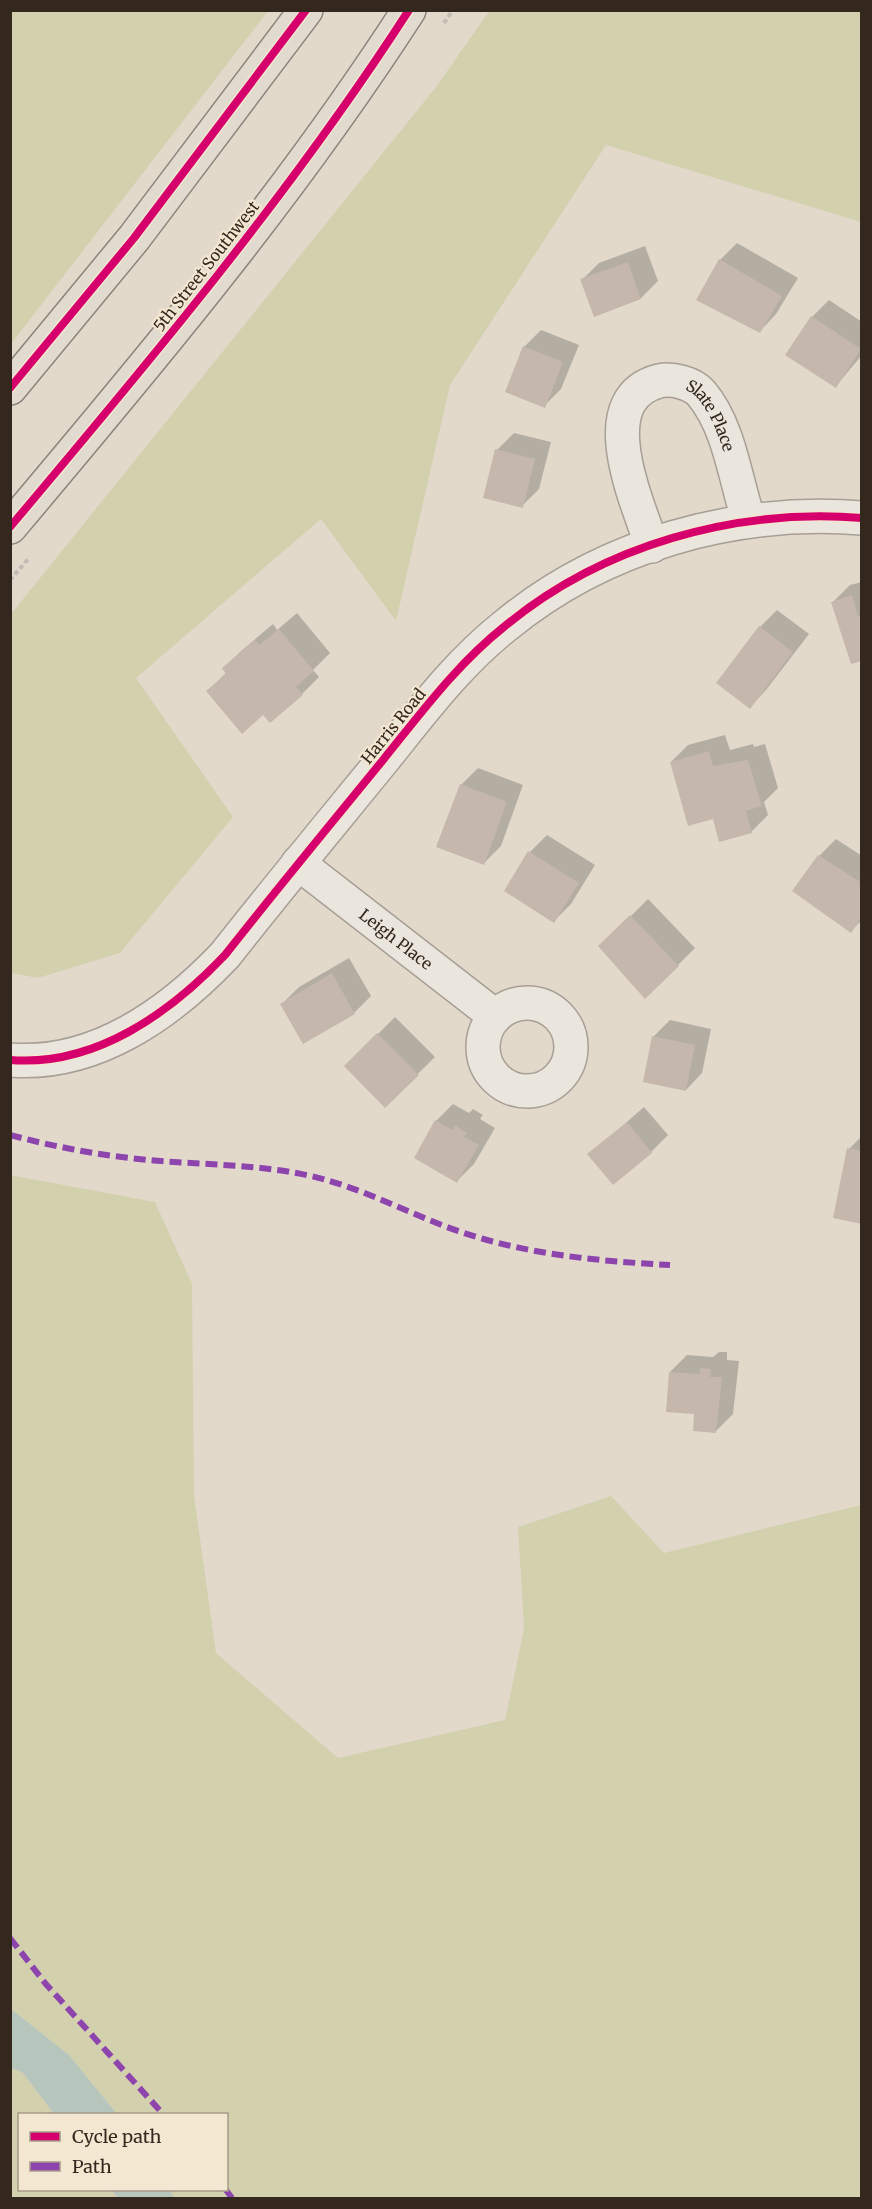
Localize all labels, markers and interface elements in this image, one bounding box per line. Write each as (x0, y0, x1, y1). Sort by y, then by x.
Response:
street label: 5th Street Southwest (149, 196, 264, 335)
street label: Slate Place (683, 375, 739, 454)
street label: Harris Road (356, 684, 430, 768)
street label: Leigh Place (355, 904, 437, 974)
legend (18, 2113, 228, 2191)
text: Cycle path (72, 2125, 162, 2148)
text: Path (72, 2155, 112, 2178)

